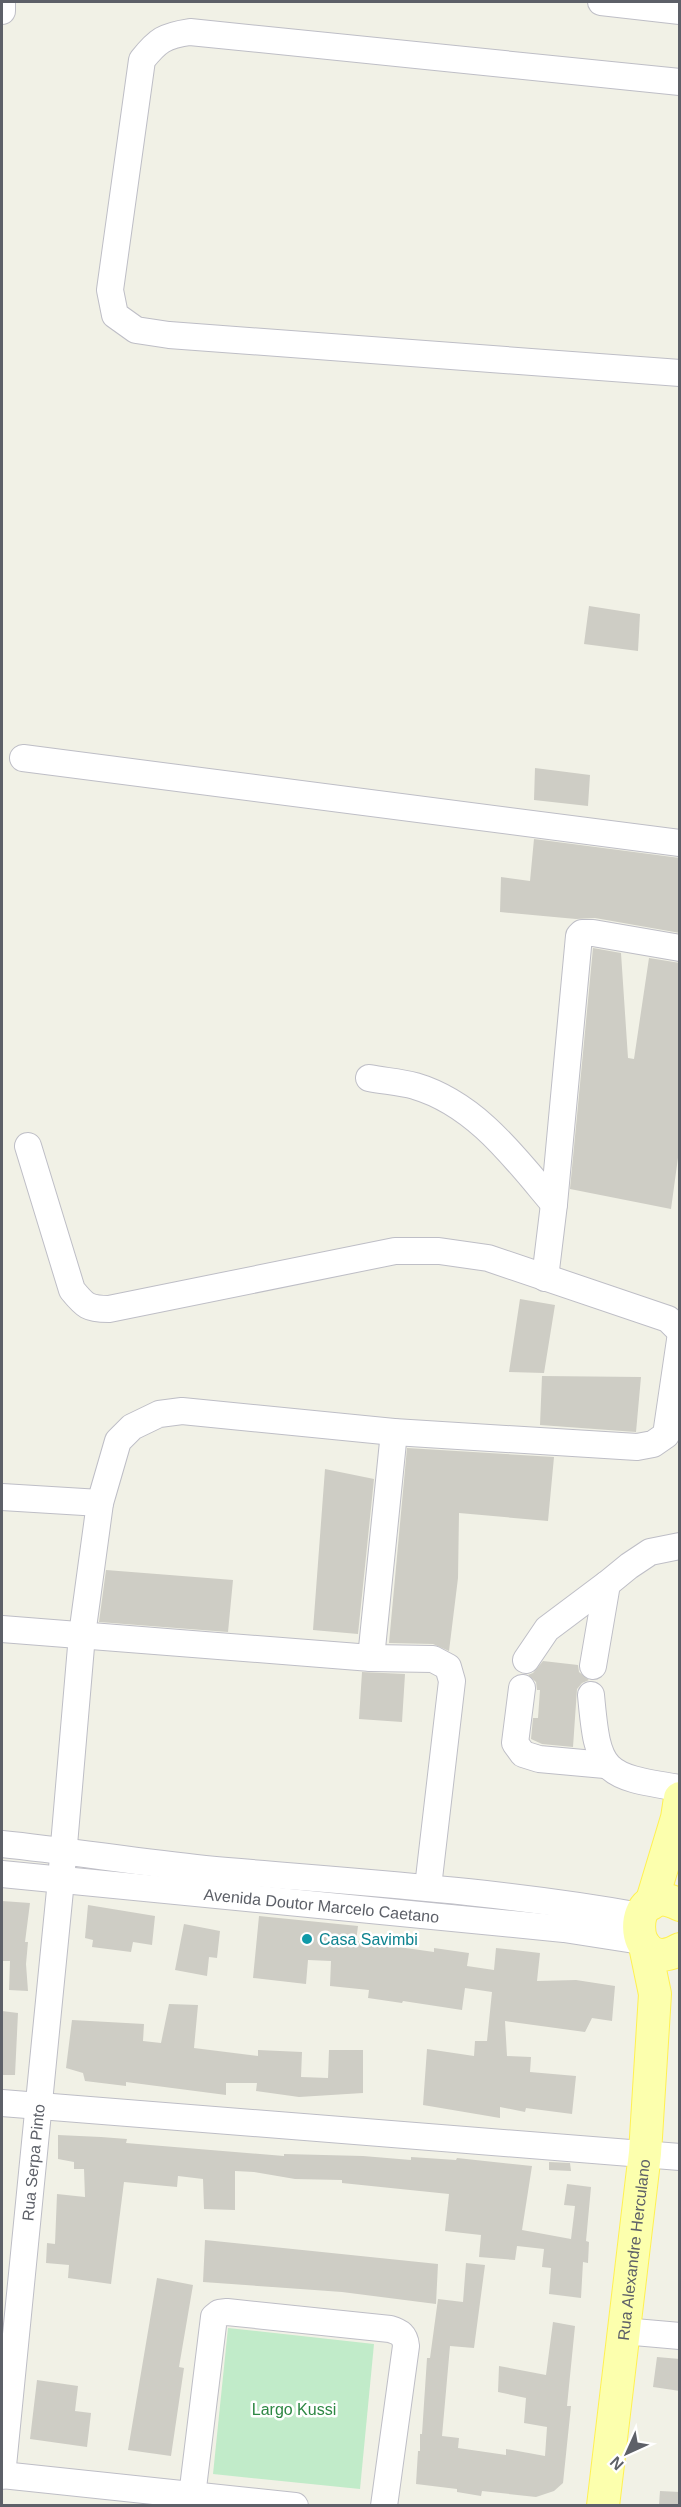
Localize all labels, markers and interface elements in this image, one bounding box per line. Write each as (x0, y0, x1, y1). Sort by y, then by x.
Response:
street label: Avenida Doutor Marcelo Caetano (203, 1886, 440, 1926)
place label: Casa Savimbi (319, 1931, 418, 1948)
marker: Casa Savimbi (300, 1932, 314, 1946)
street label: Rua Serpa Pinto (19, 2103, 48, 2222)
street label: Rua Alexandre Herculano (615, 2158, 653, 2341)
park label: Largo Kussi (252, 2401, 336, 2418)
north arrow (597, 2423, 657, 2483)
text: N (607, 2453, 627, 2473)

